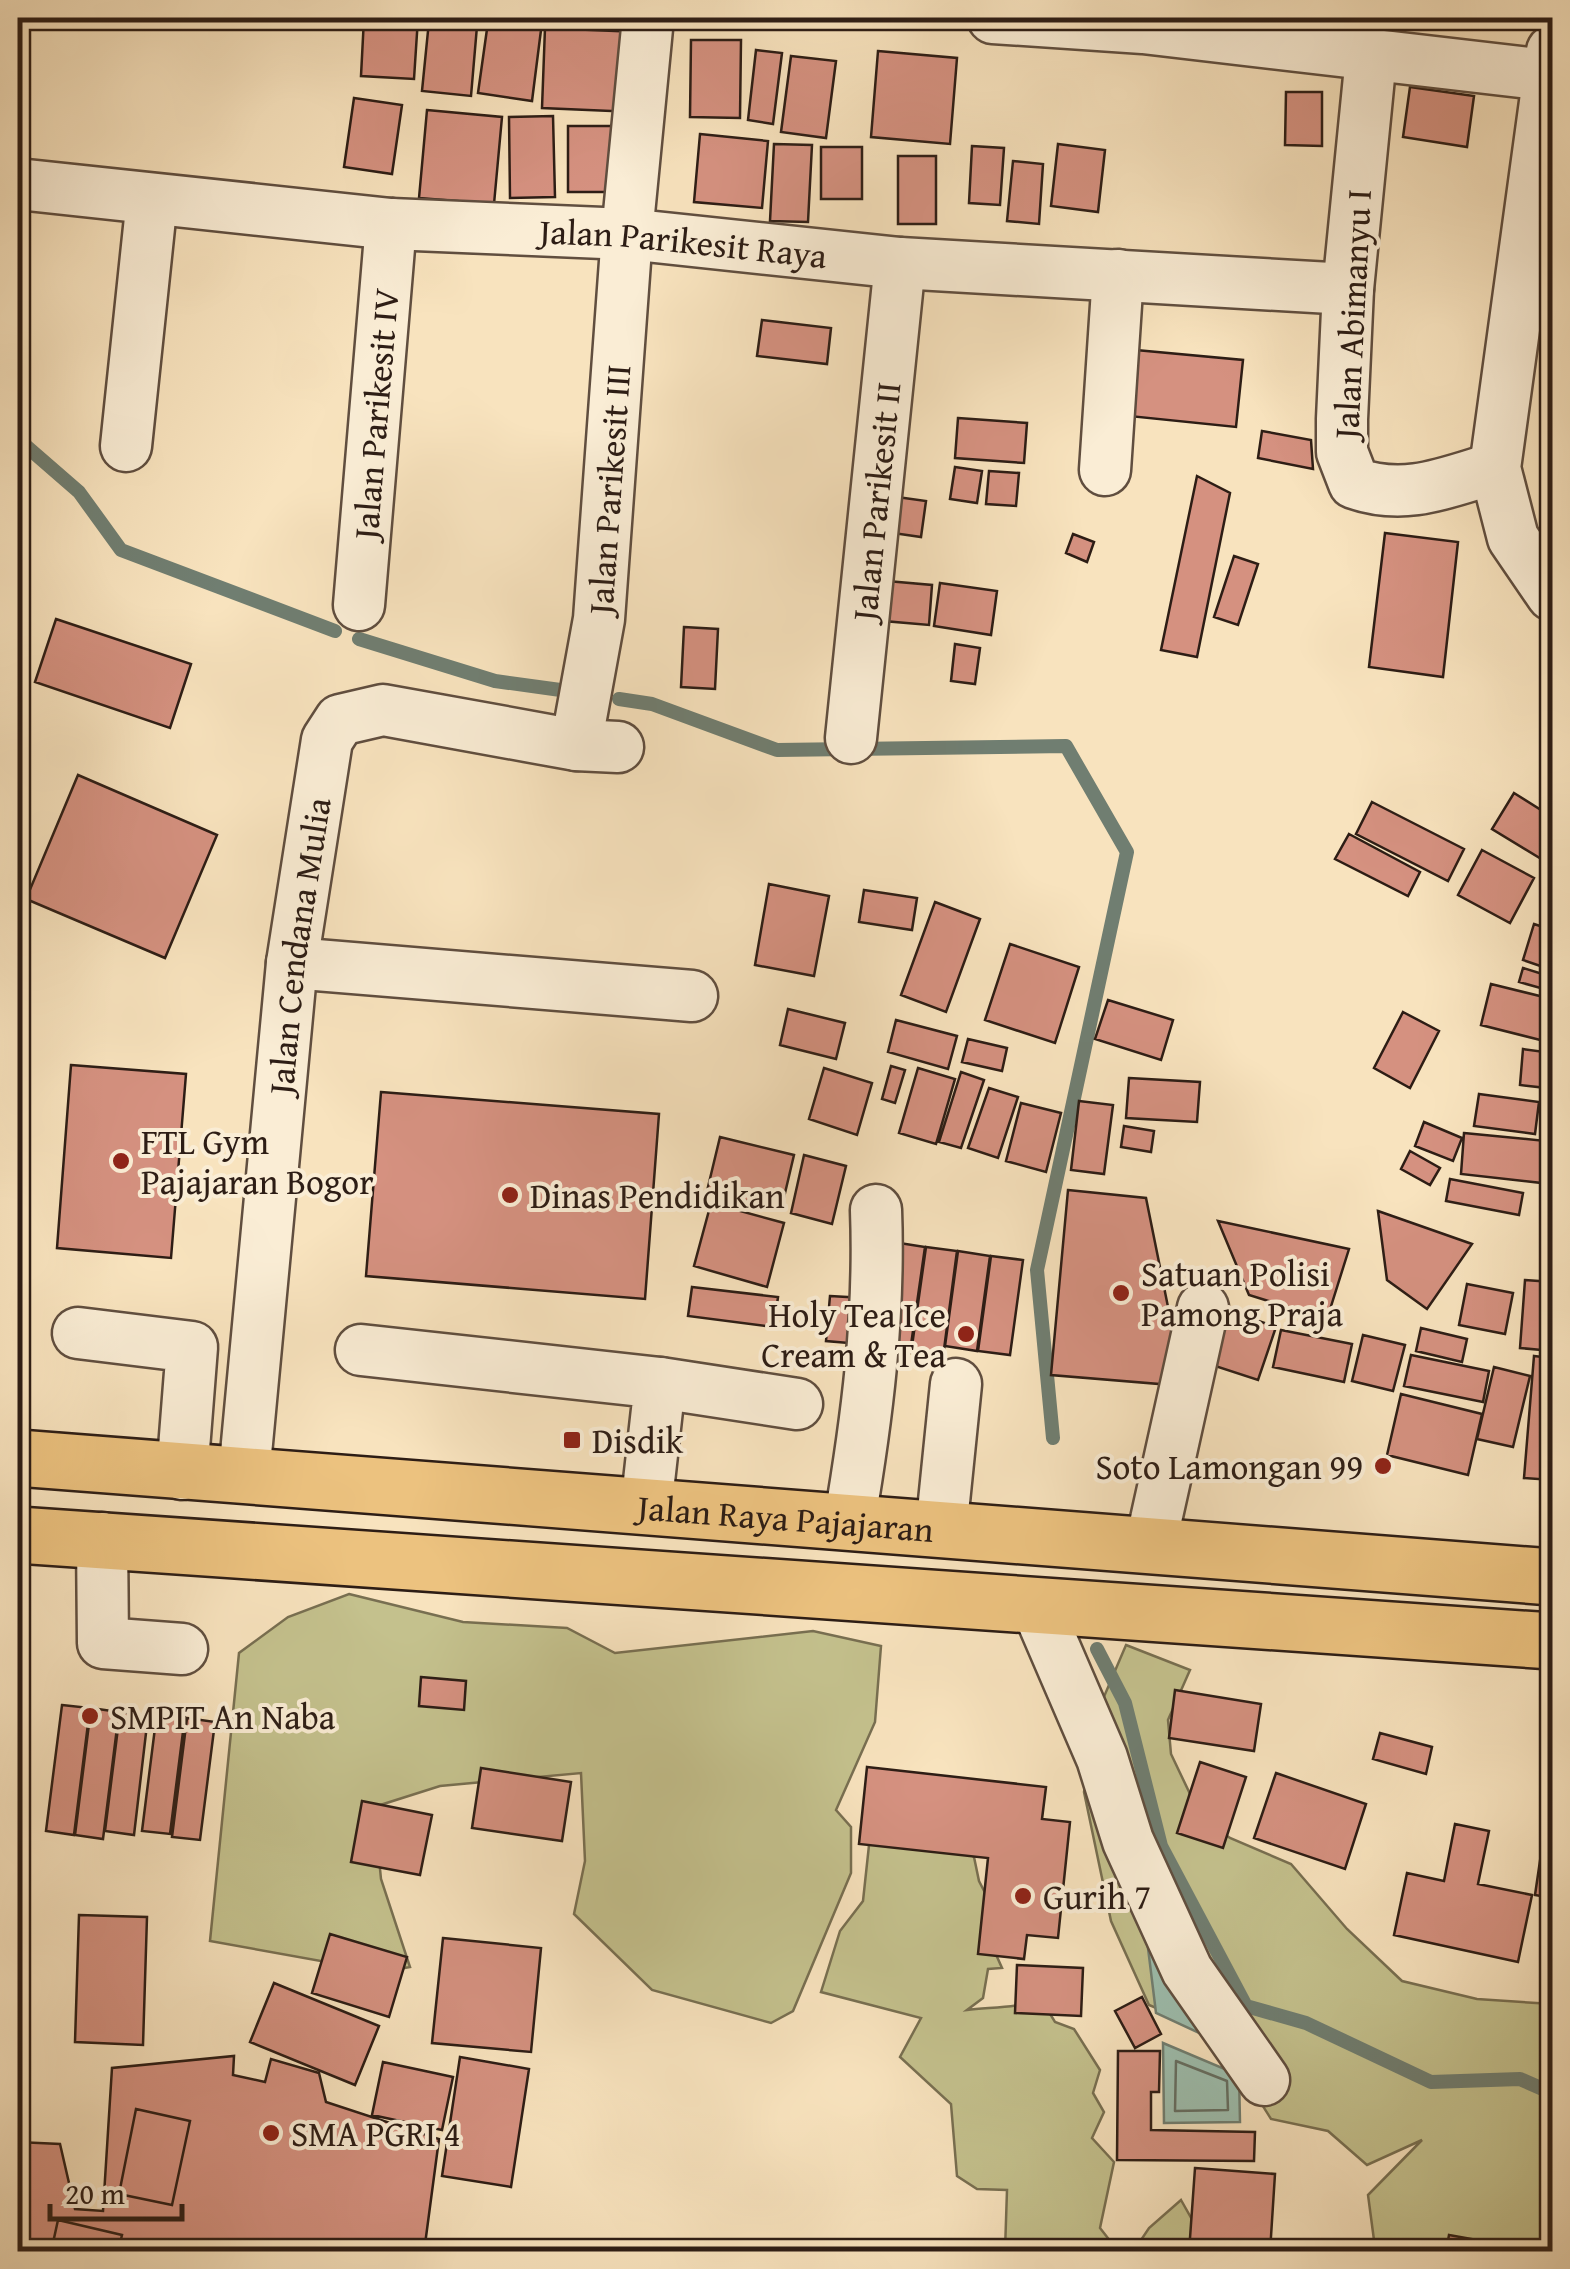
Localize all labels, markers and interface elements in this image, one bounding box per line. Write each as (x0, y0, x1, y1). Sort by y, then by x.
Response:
street label: Jalan Abimanyu I (1320, 188, 1384, 444)
street label: Jalan Parikesit Raya (534, 205, 830, 281)
street label: Jalan Parikesit IV (339, 286, 411, 545)
street label: Jalan Parikesit III (574, 363, 643, 620)
street label: Jalan Parikesit II (837, 379, 913, 627)
street label: Jalan Cendana Mulia (254, 793, 343, 1101)
place label: FTL Gym Pajajaran Bogor (141, 1116, 374, 1207)
marker: FTL Gym Pajajaran Bogor (110, 1150, 132, 1172)
place label: Dinas Pendidikan (530, 1170, 785, 1221)
marker: Dinas Pendidikan (499, 1184, 521, 1206)
place label: Satuan Polisi Pamong Praja (1141, 1248, 1343, 1339)
marker: Satuan Polisi Pamong Praja (1110, 1282, 1132, 1304)
place label: Holy Tea Ice Cream & Tea (761, 1289, 946, 1380)
marker: Holy Tea Ice Cream & Tea (955, 1323, 977, 1345)
place label: Disdik (592, 1415, 683, 1466)
marker: Disdik (561, 1429, 583, 1451)
place label: Soto Lamongan 99 (1095, 1441, 1363, 1492)
marker: Soto Lamongan 99 (1372, 1455, 1394, 1477)
street label: Jalan Raya Pajajaran (632, 1480, 936, 1554)
place label: SMPIT An Naba (110, 1691, 336, 1742)
marker: SMPIT An Naba (79, 1705, 101, 1727)
place label: Gurih 7 (1043, 1871, 1151, 1922)
marker: Gurih 7 (1012, 1885, 1034, 1907)
place label: SMA PGRI 4 (291, 2108, 461, 2159)
marker: SMA PGRI 4 (260, 2122, 282, 2144)
scale bar (50, 2159, 182, 2221)
text: 20 m (65, 2171, 125, 2215)

